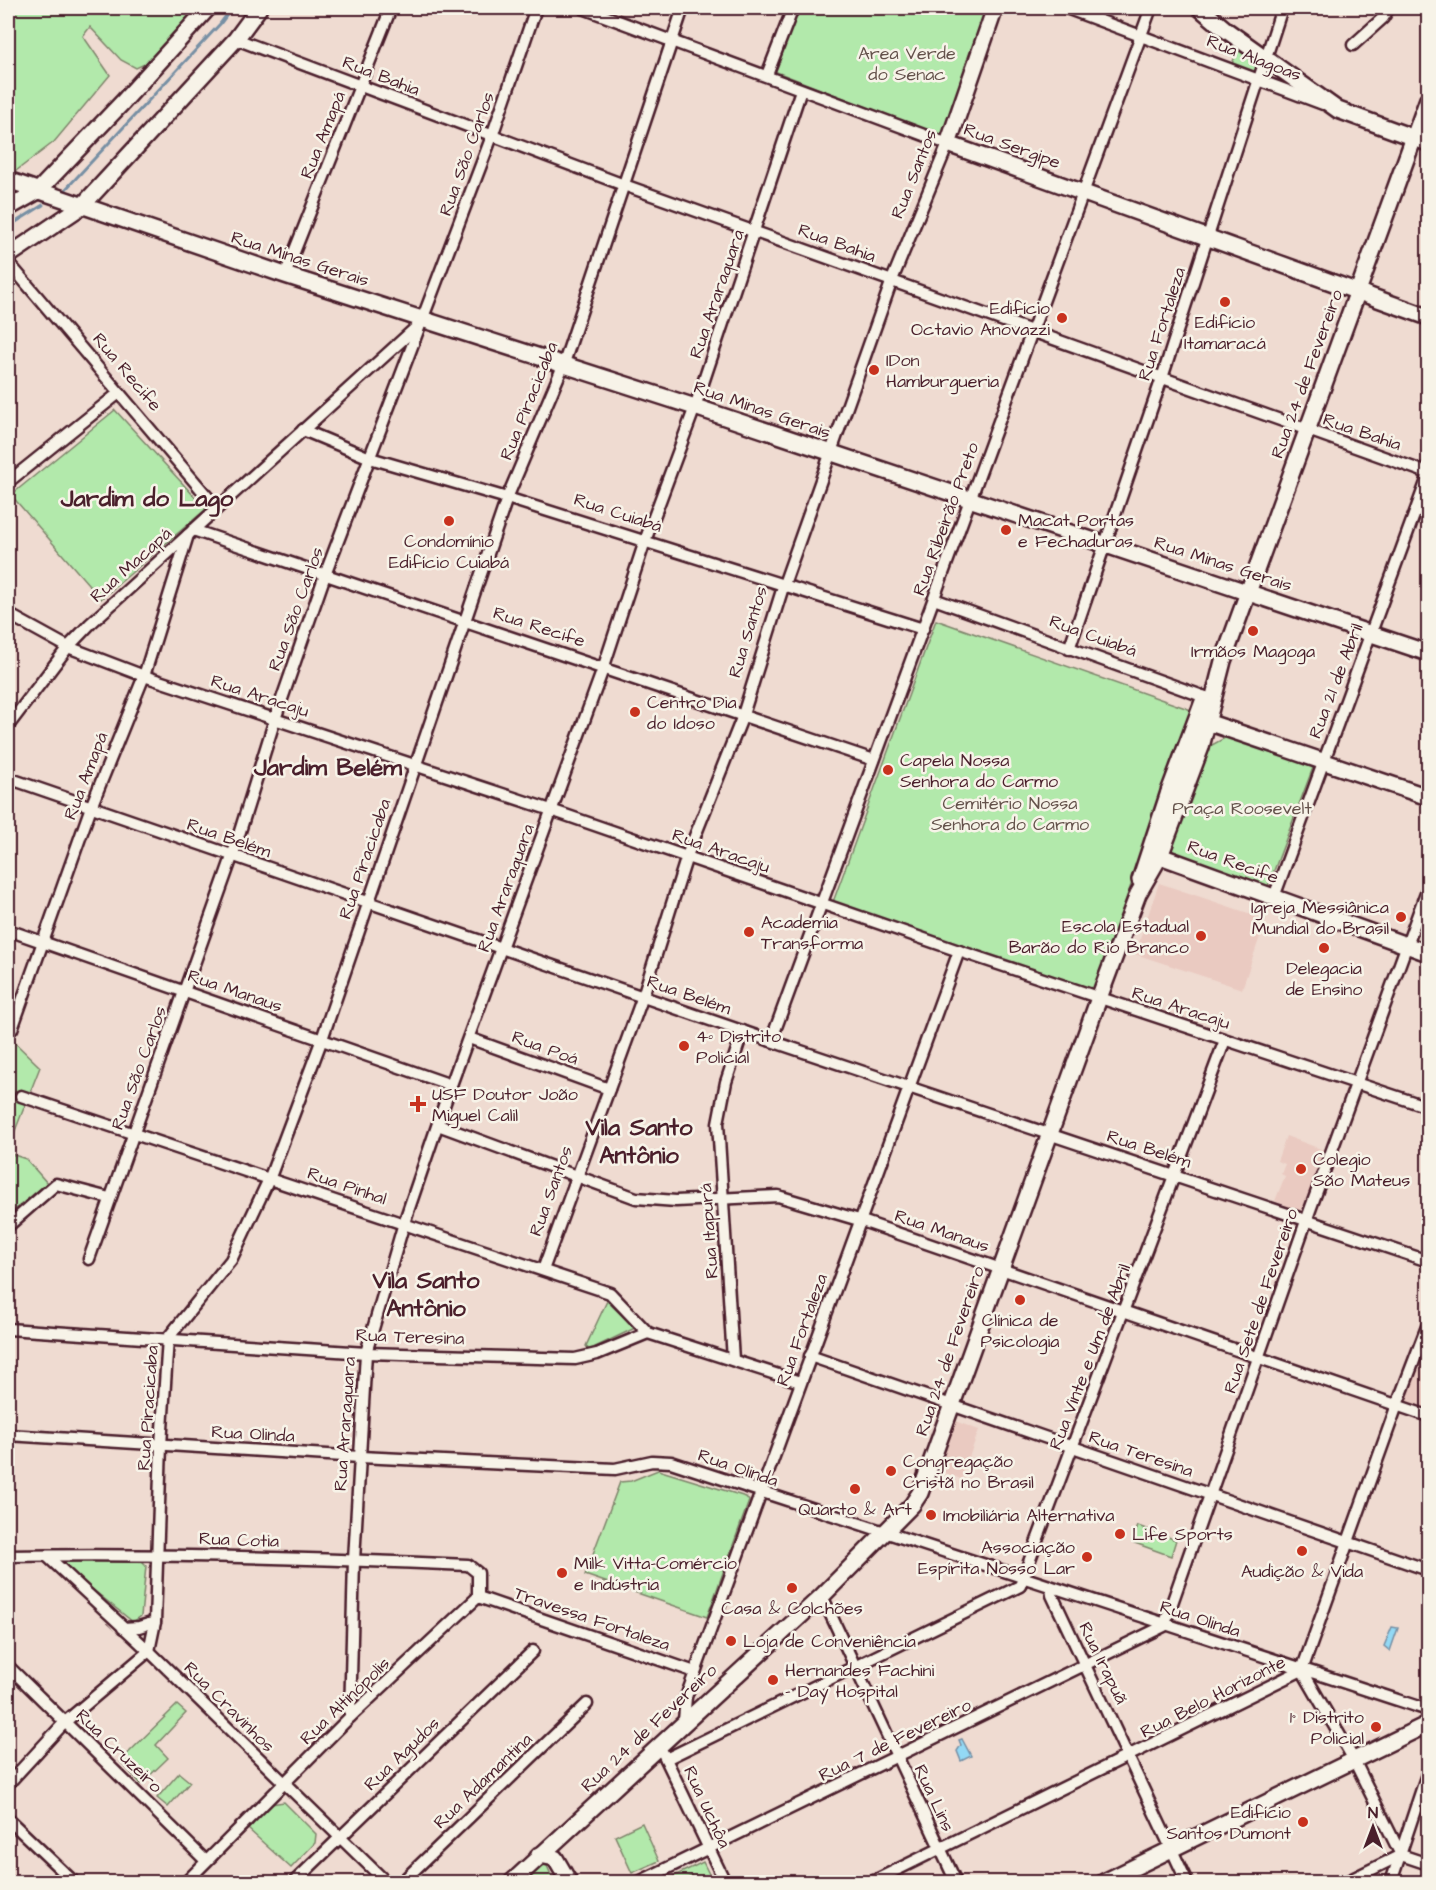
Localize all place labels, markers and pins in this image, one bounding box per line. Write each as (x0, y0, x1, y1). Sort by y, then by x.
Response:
marker: Edifício Itamaracá (1218, 295, 1232, 309)
place label: Edifício Octavio Anovazzi (911, 296, 1050, 342)
place label: Edifício Itamaracá (1184, 310, 1266, 356)
marker: Edifício Octavio Anovazzi (1055, 311, 1069, 325)
place label: IDon Hamburgueria (886, 348, 999, 395)
marker: IDon Hamburgueria (867, 363, 881, 377)
place label: Macat Portas e Fechaduras (1018, 508, 1134, 554)
marker: Condomínio Edifício Cuiabá (442, 514, 456, 528)
marker: Macat Portas e Fechaduras (999, 523, 1013, 537)
place label: Condomínio Edifício Cuiabá (389, 529, 509, 575)
marker: Irmãos Magoga (1246, 624, 1260, 638)
place label: Irmãos Magoga (1191, 639, 1315, 665)
place label: Centro Dia do Idoso (647, 690, 737, 736)
marker: Centro Dia do Idoso (628, 705, 642, 719)
place label: Capela Nossa Senhora do Carmo (900, 748, 1058, 794)
marker: Capela Nossa Senhora do Carmo (881, 763, 895, 777)
place label: Igreja Messiânica Mundial do Brasil (1251, 895, 1389, 941)
place label: Academia Transforma (761, 910, 863, 956)
marker: Igreja Messiânica Mundial do Brasil (1394, 910, 1408, 924)
place label: Escola Estadual Barão do Rio Branco (1009, 914, 1189, 960)
marker: Academia Transforma (742, 925, 756, 939)
marker: Escola Estadual Barão do Rio Branco (1194, 929, 1208, 943)
marker: Delegacia de Ensino (1317, 941, 1331, 955)
place label: Delegacia de Ensino (1286, 956, 1362, 1002)
place label: 4º Distrito Policial (696, 1024, 781, 1070)
marker: 4º Distrito Policial (677, 1039, 691, 1053)
place label: USF Doutor João Miguel Calil (432, 1082, 578, 1129)
marker: USF Doutor João Miguel Calil (409, 1095, 427, 1113)
place label: Colegio São Mateus (1313, 1147, 1410, 1193)
marker: Colegio São Mateus (1294, 1162, 1308, 1176)
marker: Clínica de Psicologia (1013, 1293, 1027, 1307)
place label: Clínica de Psicologia (981, 1308, 1059, 1355)
place label: Congregação Cristã no Brasil (903, 1449, 1034, 1495)
marker: Congregação Cristã no Brasil (884, 1464, 898, 1478)
marker: Quarto & Art (848, 1482, 862, 1496)
place label: Quarto & Art (798, 1497, 913, 1522)
place label: Imobiliária Alternativa (943, 1503, 1114, 1528)
marker: Imobiliária Alternativa (924, 1508, 938, 1522)
place label: Life Sports (1132, 1522, 1233, 1547)
marker: Life Sports (1113, 1527, 1127, 1541)
place label: Associação Espírita Nosso Lar (918, 1535, 1075, 1581)
marker: Audição & Vida (1295, 1544, 1309, 1558)
marker: Associação Espírita Nosso Lar (1080, 1550, 1094, 1564)
place label: Milk Vitta-Comércio e Indústria (574, 1551, 737, 1597)
place label: Audição & Vida (1241, 1559, 1363, 1584)
marker: Milk Vitta-Comércio e Indústria (555, 1566, 569, 1580)
marker: Casa & Colchões (785, 1581, 799, 1595)
place label: Casa & Colchões (721, 1596, 863, 1621)
place label: Loja de Conveniência (743, 1629, 916, 1654)
marker: Loja de Conveniência (724, 1634, 738, 1648)
place label: Hernandes Fachini - Day Hospital (785, 1658, 935, 1705)
marker: Hernandes Fachini - Day Hospital (766, 1673, 780, 1687)
place label: 1° Distrito Policial (1290, 1705, 1364, 1751)
marker: 1° Distrito Policial (1369, 1720, 1383, 1734)
place label: Edifício Santos Dumont (1166, 1800, 1292, 1846)
marker: Edifício Santos Dumont (1296, 1815, 1310, 1829)

